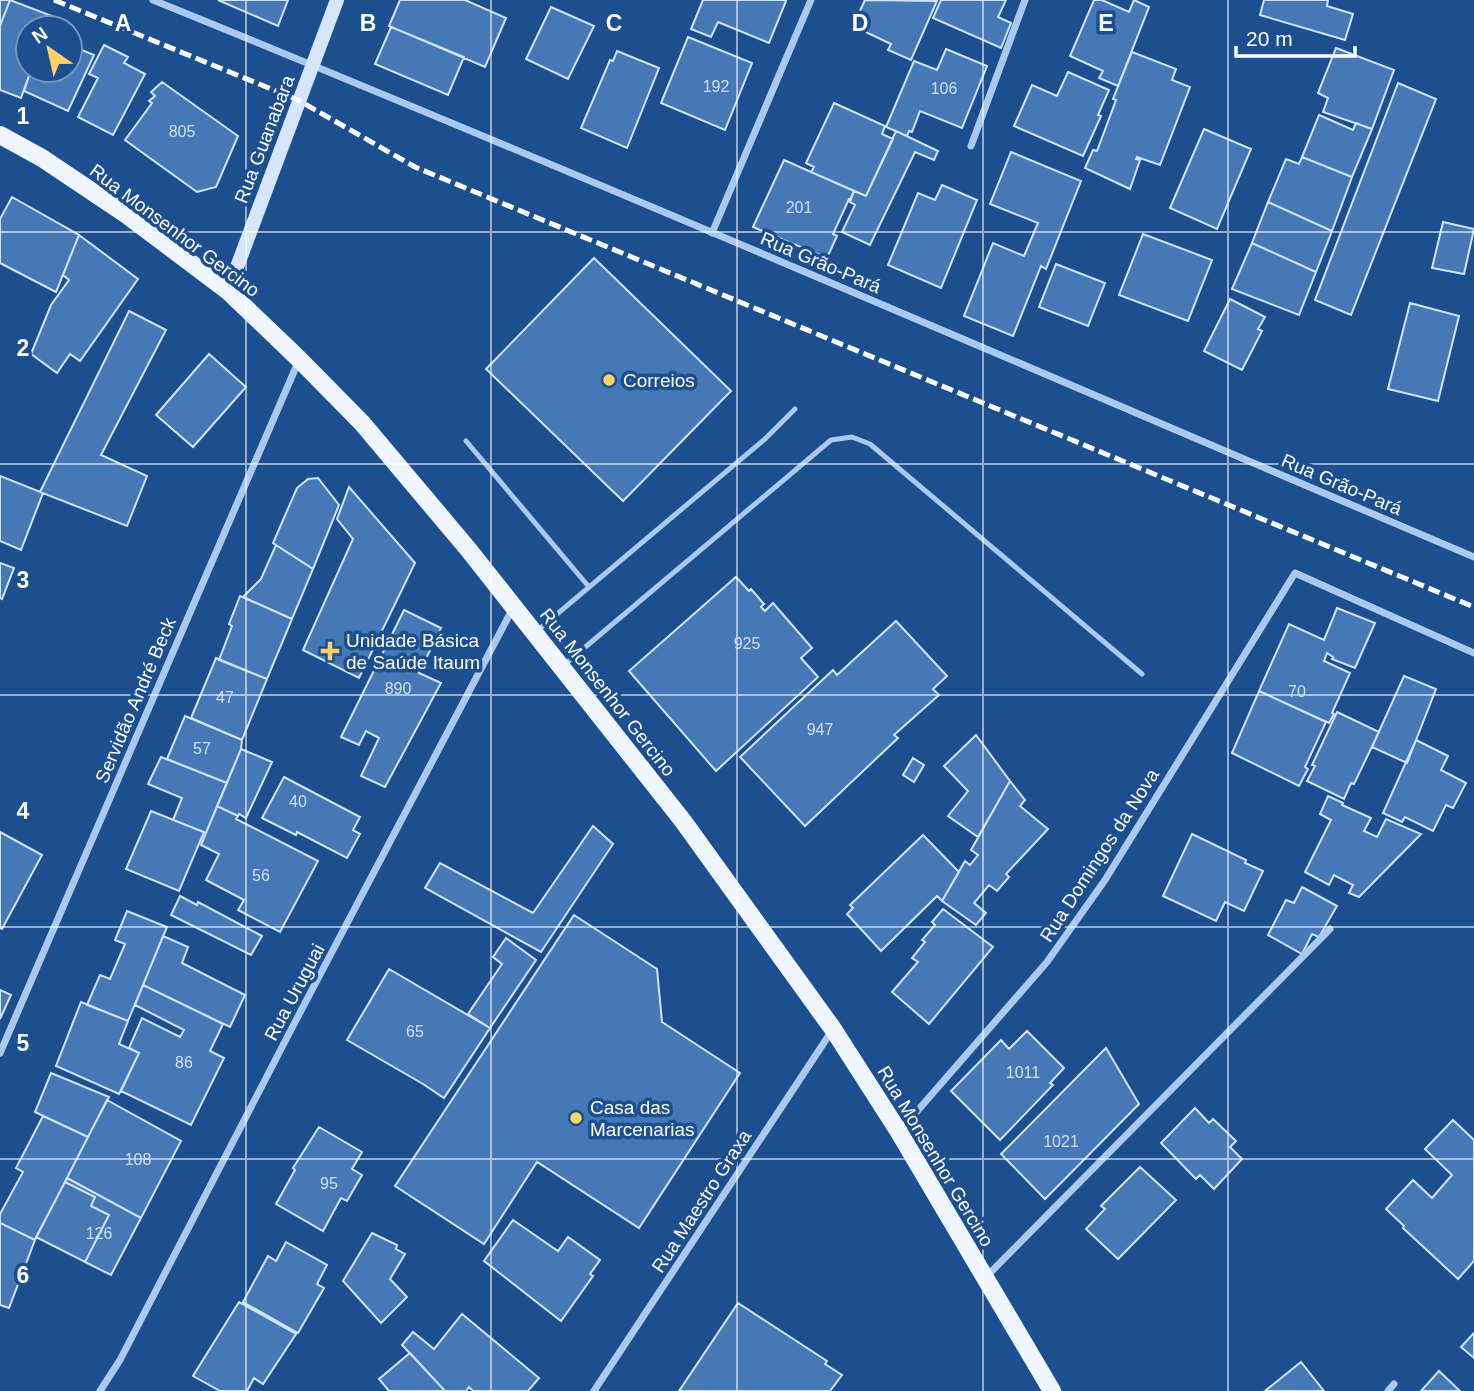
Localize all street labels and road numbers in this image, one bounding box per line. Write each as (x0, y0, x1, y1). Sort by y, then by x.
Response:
street label: Rua Guanabara (230, 72, 299, 206)
street label: Rua Monsenhor Gercino (86, 160, 264, 301)
street label: Rua Grão-Pará (757, 228, 885, 297)
street label: Rua Grão-Pará (1278, 450, 1406, 519)
street label: Rua Monsenhor Gercino (536, 604, 680, 780)
street label: Servidão André Beck (91, 614, 180, 786)
street label: Rua Domingos da Nova (1036, 765, 1163, 946)
street label: Rua Uruguai (260, 940, 329, 1044)
street label: Rua Monsenhor Gercino (873, 1062, 998, 1250)
street label: Rua Maestro Graxa (647, 1126, 756, 1277)

